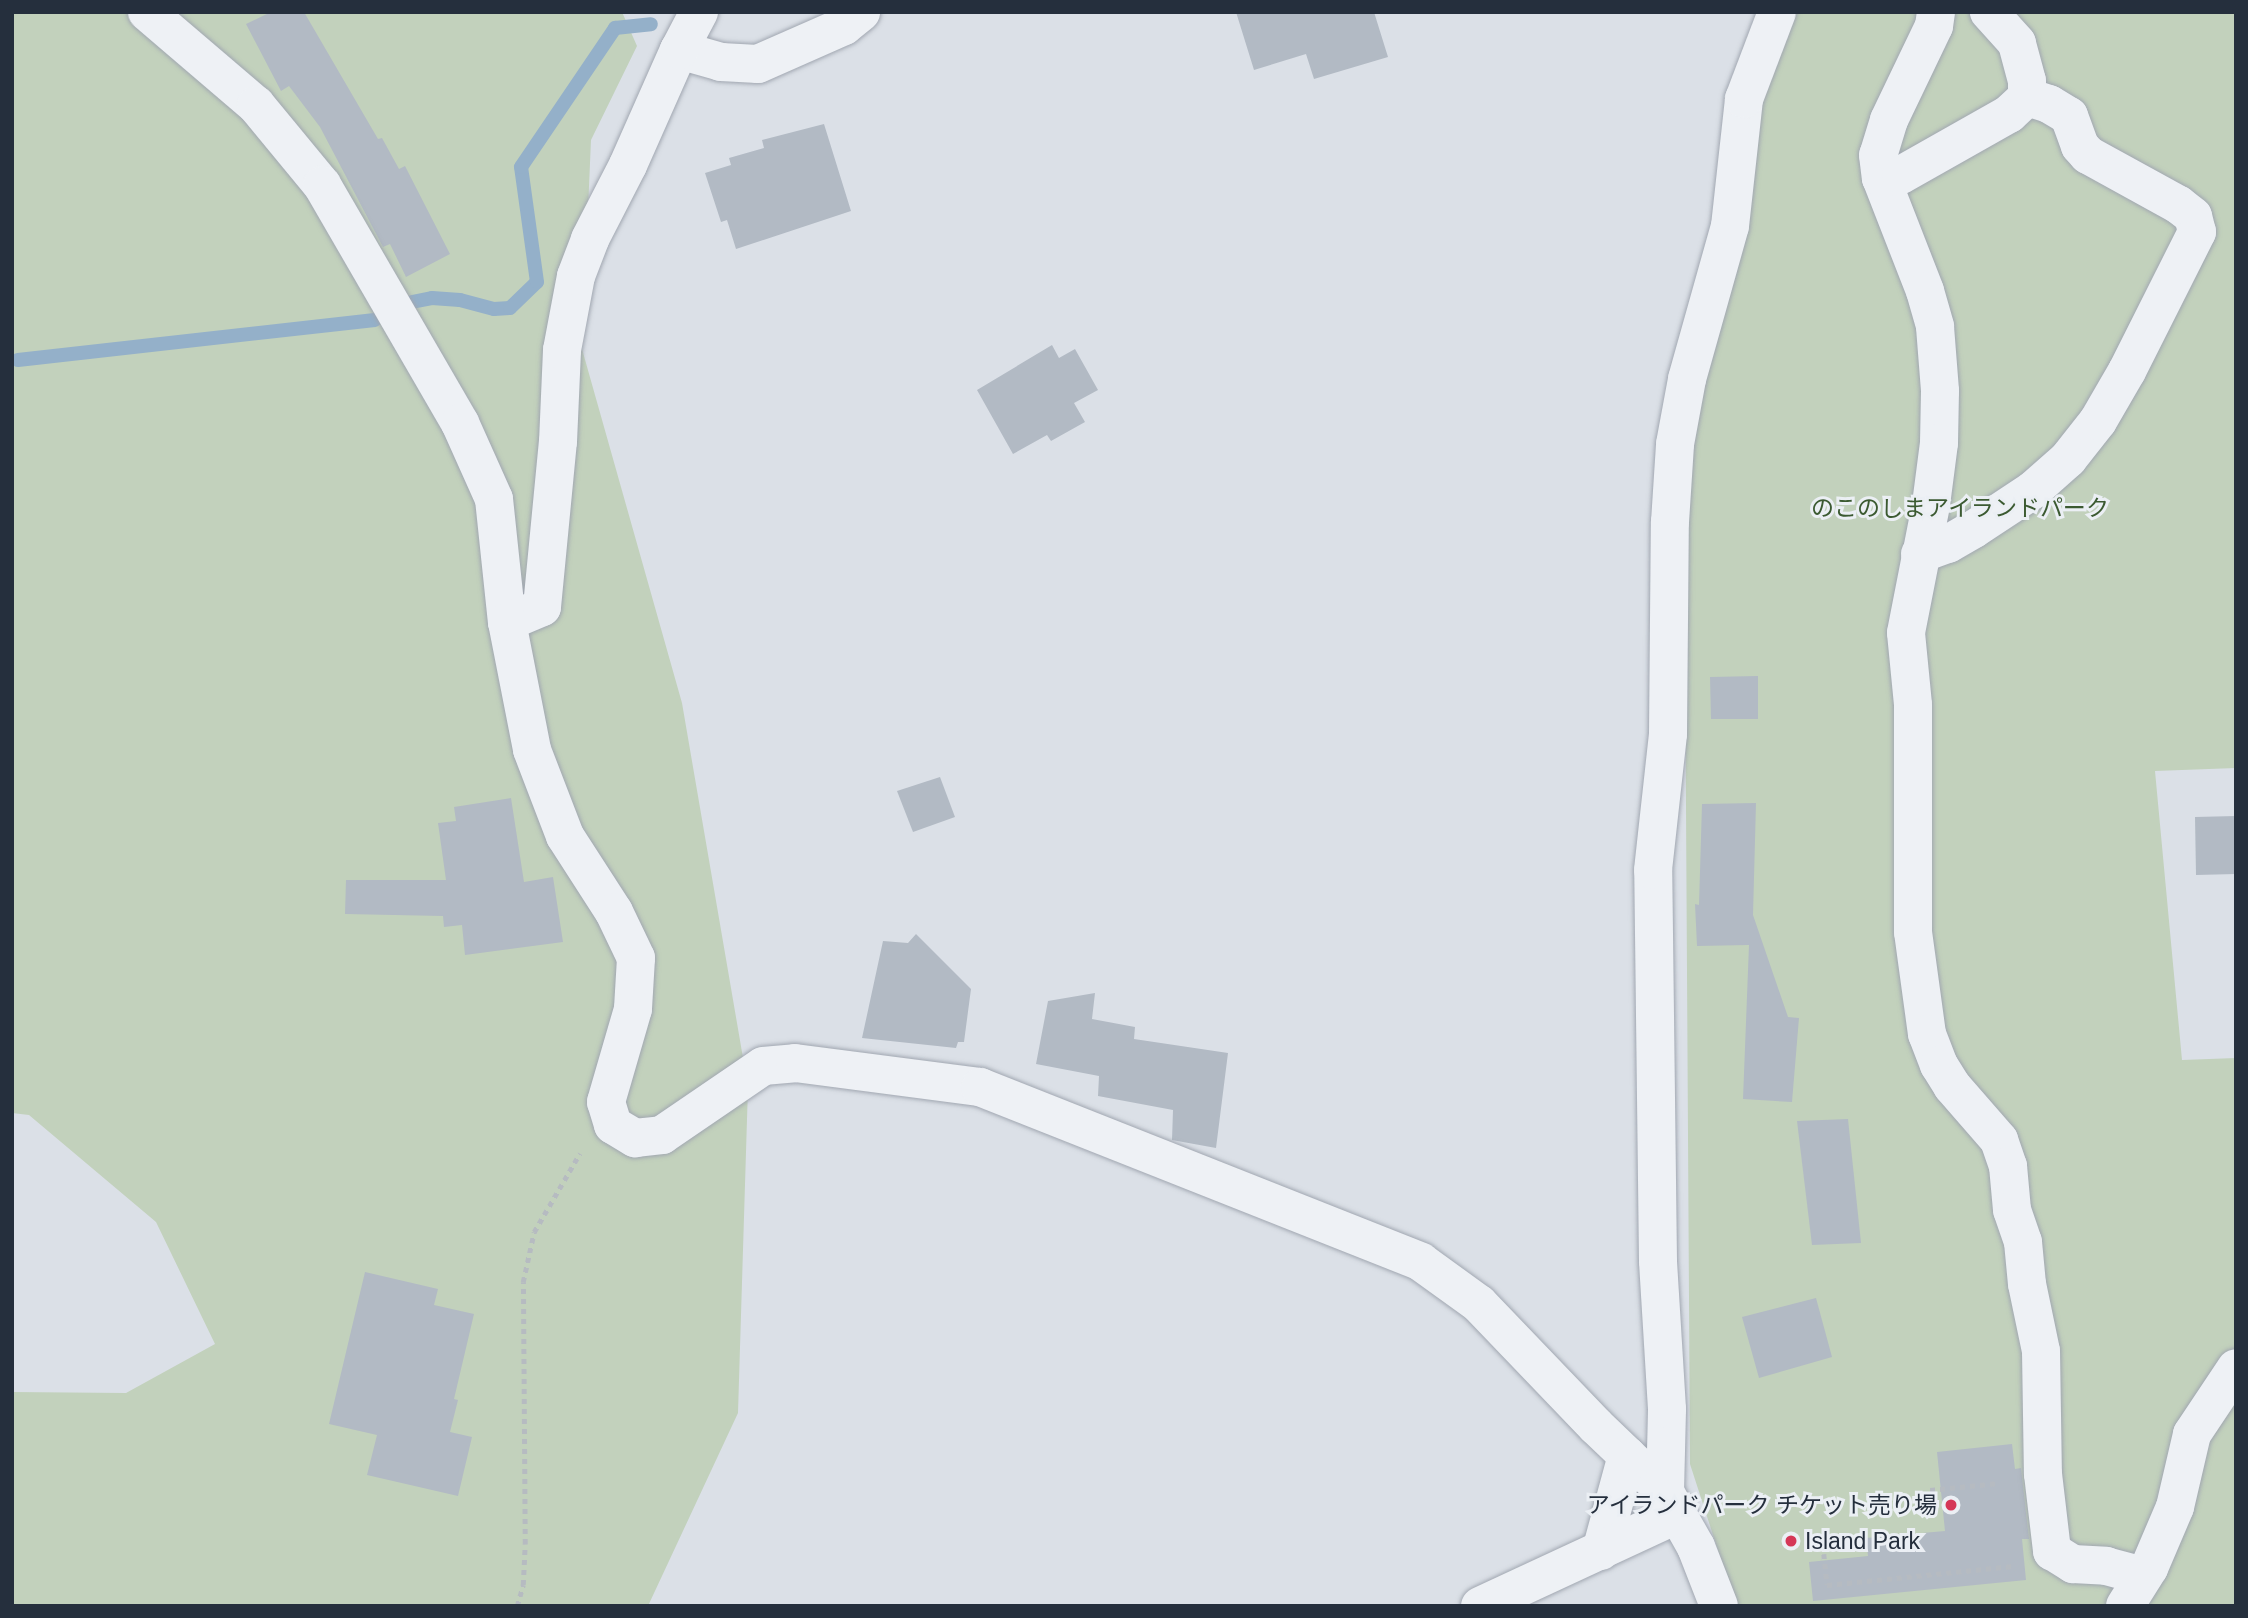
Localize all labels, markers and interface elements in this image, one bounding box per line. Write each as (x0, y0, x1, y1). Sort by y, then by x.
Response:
park label: のこのしまアイランドパーク (1811, 494, 2109, 522)
place label: アイランドパーク チケット売り場 (1586, 1491, 1937, 1519)
marker: アイランドパーク チケット売り場 (1943, 1497, 1959, 1513)
place label: Island Park (1805, 1527, 1920, 1555)
marker: Island Park (1783, 1533, 1799, 1549)

